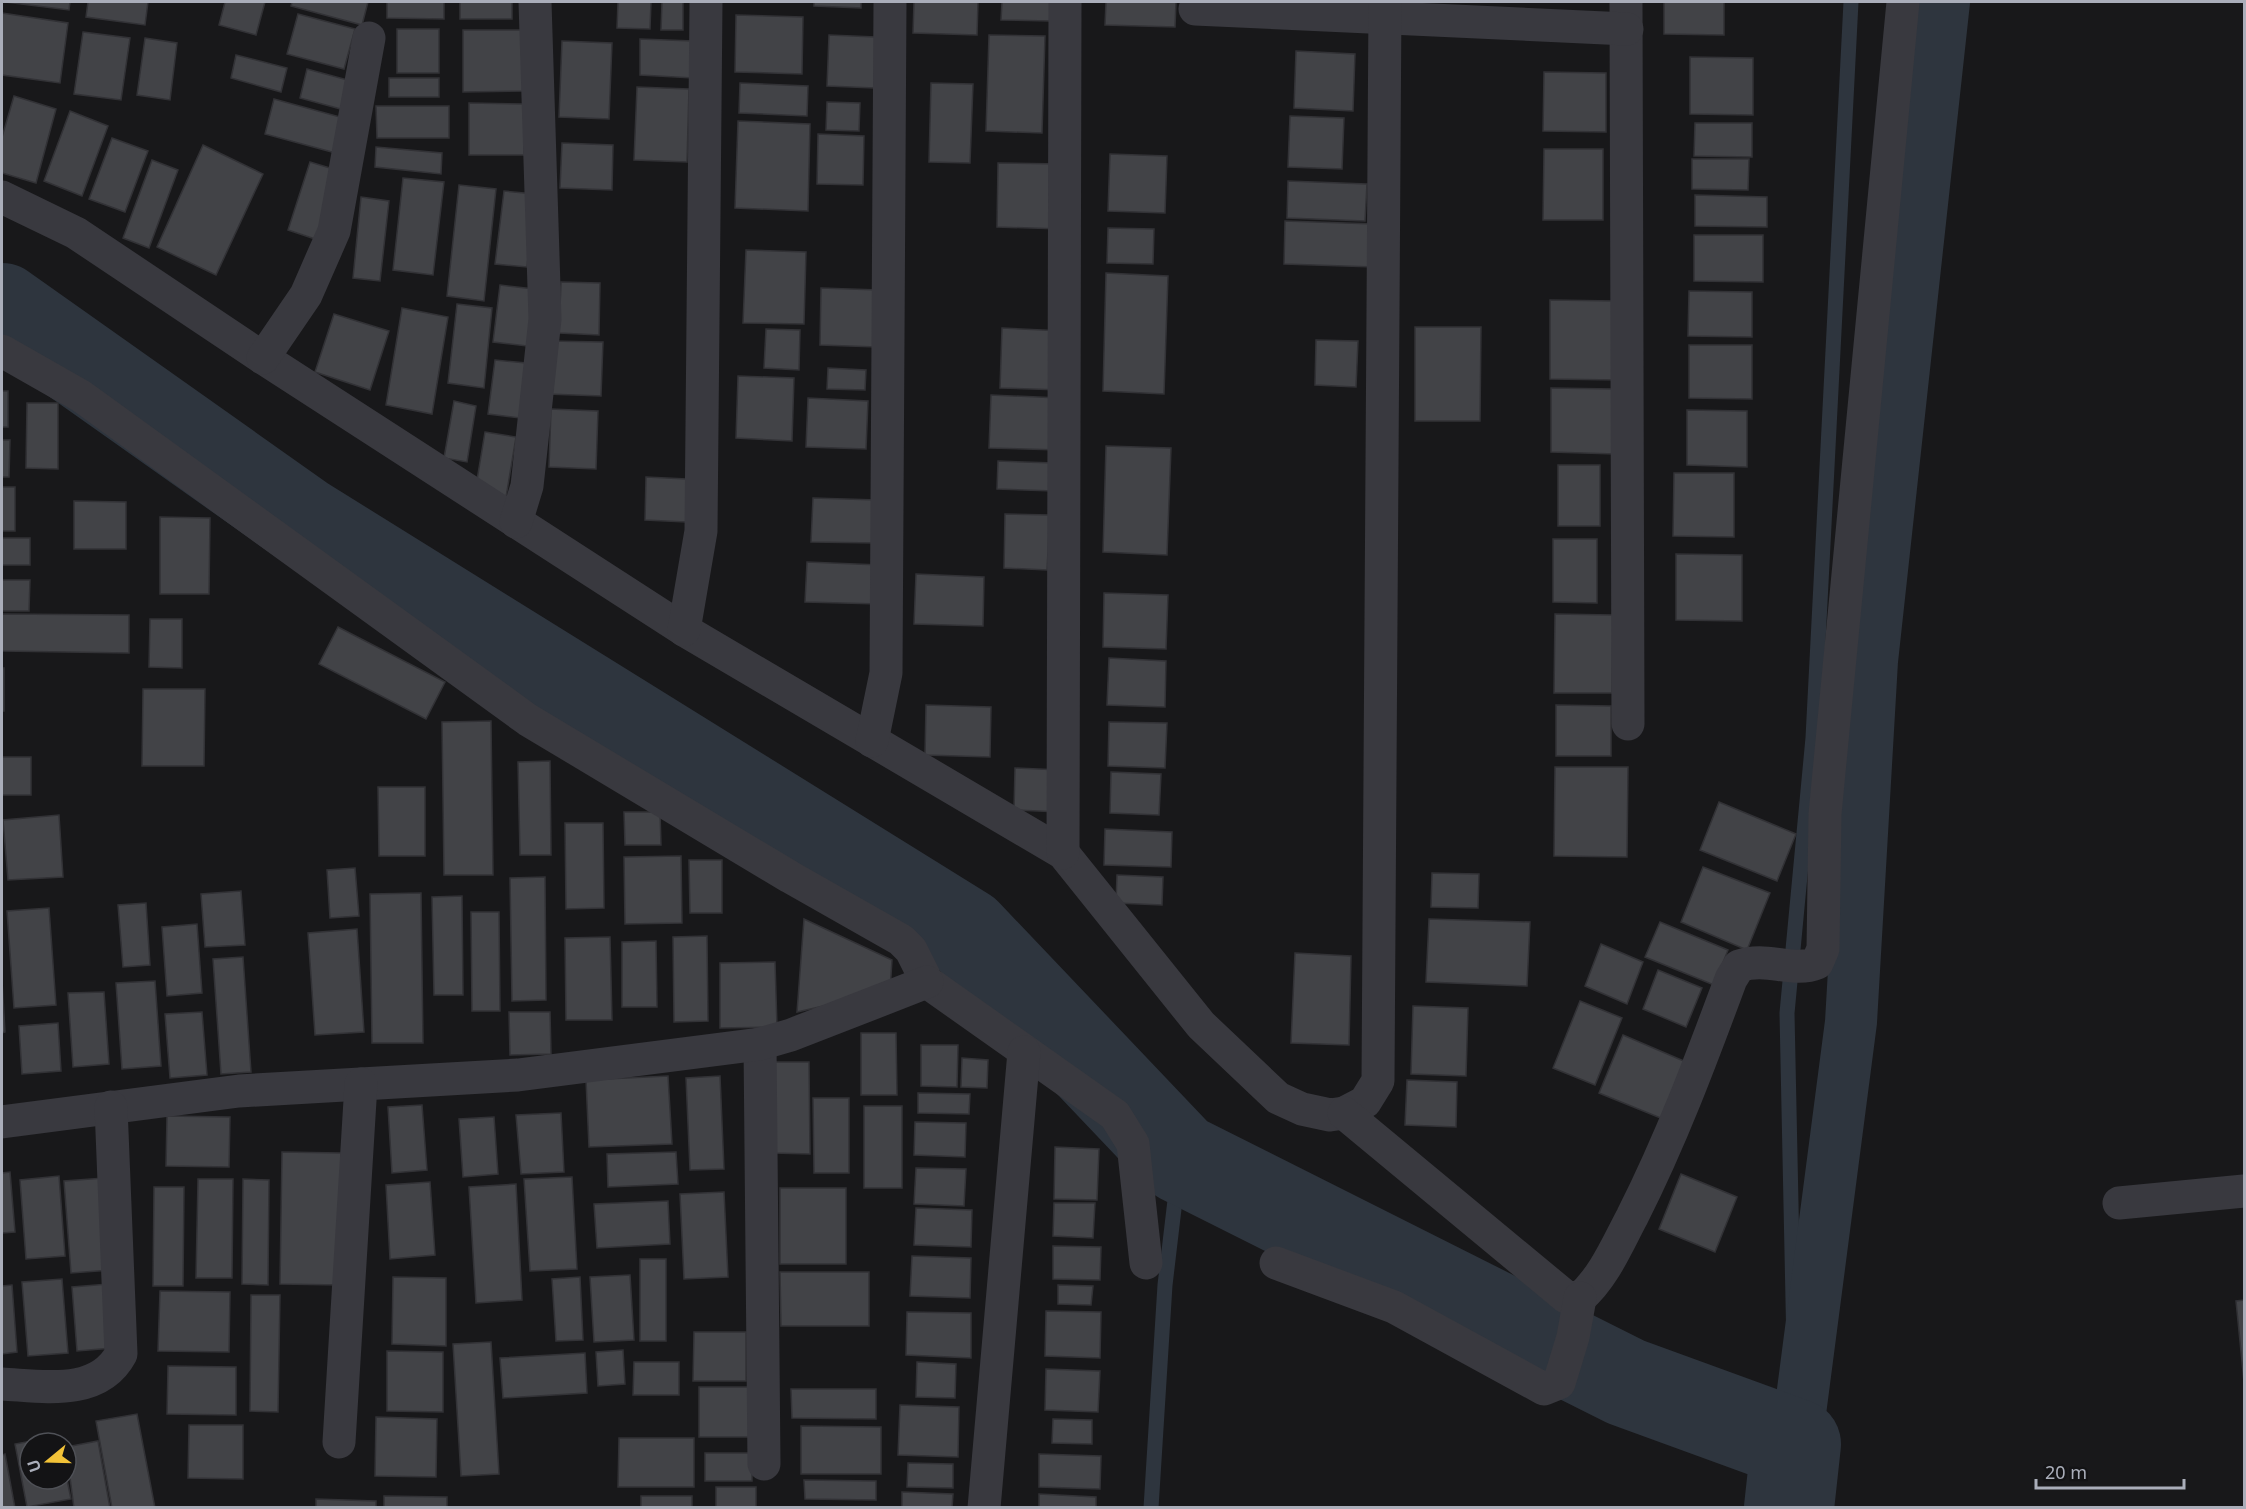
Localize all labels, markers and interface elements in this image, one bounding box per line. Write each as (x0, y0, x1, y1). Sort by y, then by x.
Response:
north arrow (18, 1431, 78, 1491)
scale bar (2036, 1452, 2184, 1490)
text: U (21, 1457, 46, 1475)
text: 20 m (2045, 1460, 2087, 1484)

